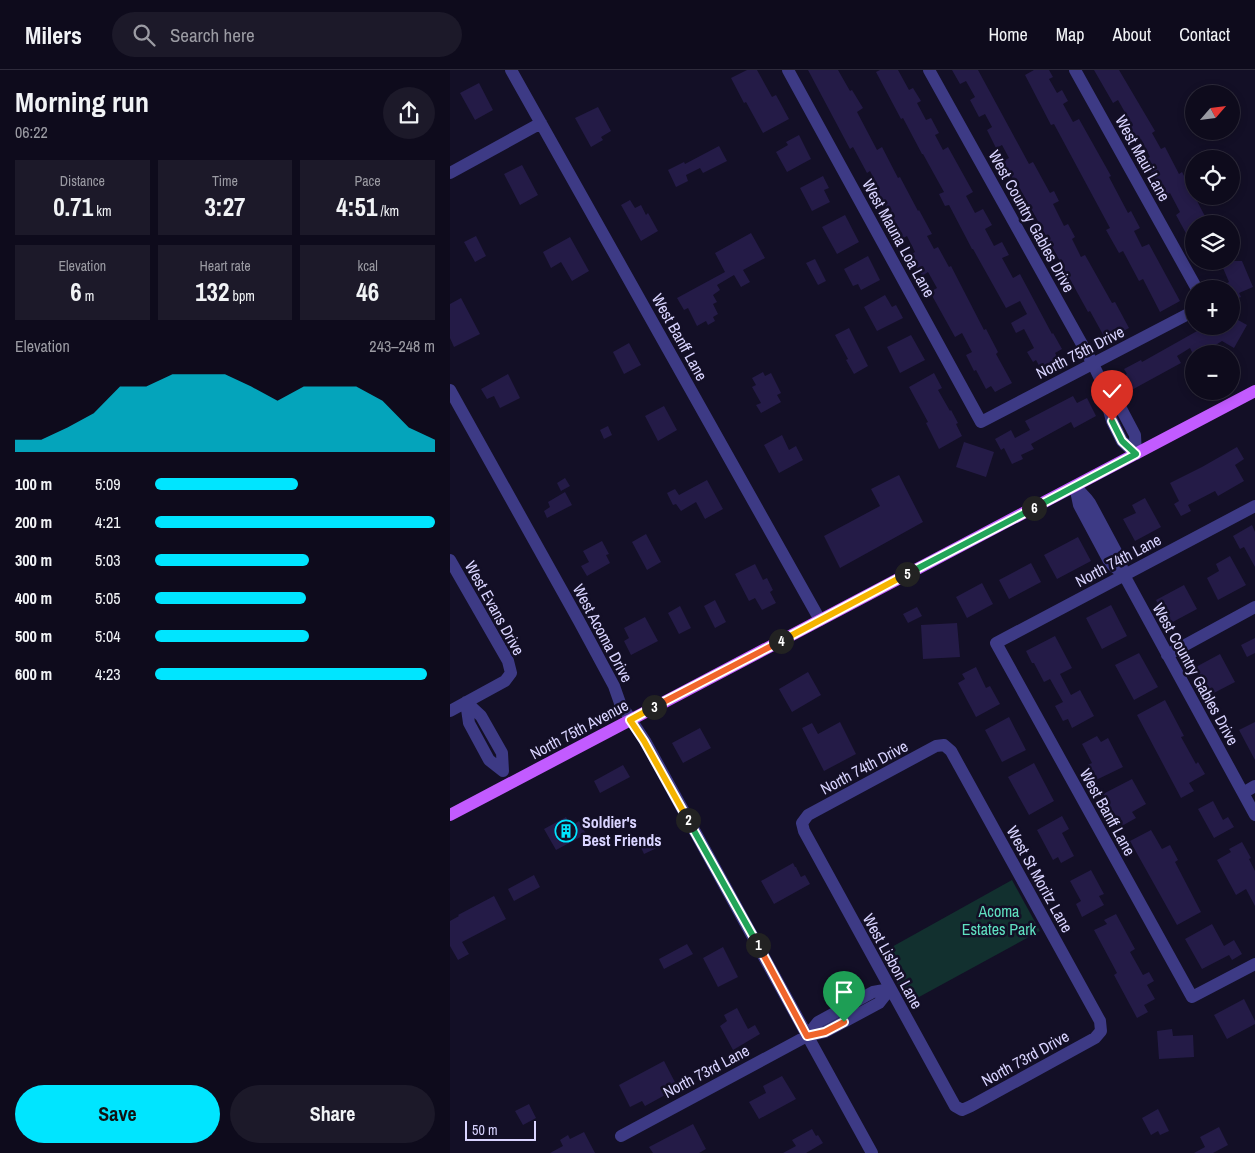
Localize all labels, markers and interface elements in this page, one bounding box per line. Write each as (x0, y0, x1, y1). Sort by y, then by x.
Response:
search box (112, 12, 462, 57)
text: Milers (25, 19, 82, 51)
icon: search (130, 21, 158, 49)
text: Search here (170, 22, 255, 48)
text: Home (988, 22, 1028, 47)
text: Map (1056, 22, 1085, 47)
text: About (1113, 22, 1151, 47)
text: Contact (1179, 22, 1230, 47)
text: Morning run (15, 83, 149, 121)
north arrow (1185, 85, 1240, 140)
map controls (1185, 85, 1240, 400)
button: share (383, 87, 435, 139)
street label: West Maui Lane (1110, 111, 1176, 205)
text: 06:22 (15, 121, 48, 143)
street label: West Country Gables Drive (984, 146, 1080, 296)
button: locate (1185, 150, 1240, 205)
text: Distance (60, 172, 105, 190)
text: Time (212, 172, 238, 190)
text: Pace (355, 172, 381, 190)
street label: West Mauna Loa Lane (857, 175, 941, 301)
text: 0.71 (53, 190, 93, 224)
text: 3:27 (204, 190, 246, 224)
text: 4:51 (336, 190, 377, 224)
text: km (93, 202, 112, 220)
text: /km (377, 202, 399, 220)
button: layers (1185, 215, 1240, 270)
text: Elevation (58, 257, 106, 275)
text: Heart rate (199, 257, 251, 275)
text: kcal (357, 257, 378, 275)
text: 6 (70, 275, 82, 309)
text: 132 (195, 275, 229, 309)
text: 46 (356, 275, 379, 309)
button: + (1185, 280, 1240, 335)
text: m (82, 287, 94, 305)
text: bpm (229, 287, 255, 305)
street label: West Banff Lane (647, 289, 713, 385)
street label: North 75th Drive (1032, 320, 1128, 384)
text: Elevation (15, 335, 70, 357)
text: 243–248 m (369, 335, 435, 357)
button: − (1185, 345, 1240, 400)
pin (1091, 370, 1133, 421)
icon: check (1098, 377, 1126, 405)
text: 100 m (15, 473, 52, 495)
text: 5:09 (95, 473, 121, 495)
pin: 6 (1022, 496, 1046, 520)
text: 6 (1031, 499, 1038, 517)
text: 200 m (15, 511, 52, 533)
text: 4:21 (95, 511, 121, 533)
street label: North 74th Lane (1071, 528, 1165, 592)
text: 300 m (15, 549, 52, 571)
text: 5:03 (95, 549, 121, 571)
street label: West Evans Drive (460, 557, 530, 659)
pin: 5 (894, 562, 920, 586)
text: 5 (904, 565, 911, 583)
street label: West Acoma Drive (568, 580, 638, 686)
text: 400 m (15, 587, 52, 609)
text: 5:05 (95, 587, 121, 609)
street label: West Country Gables Drive (1148, 599, 1244, 749)
text: 500 m (15, 625, 52, 647)
text: 5:04 (95, 625, 121, 647)
pin: 4 (768, 628, 794, 654)
text: 4 (778, 632, 785, 650)
text: 600 m (15, 663, 52, 685)
text: 4:23 (95, 663, 121, 685)
street label: North 75th Avenue (526, 694, 632, 764)
pin: 3 (642, 694, 666, 720)
text: 3 (651, 698, 658, 716)
street label: North 74th Drive (816, 735, 912, 799)
street label: West Banff Lane (1075, 764, 1141, 860)
pin: 2 (676, 808, 700, 832)
place label: Soldier's Best Friends (582, 811, 661, 851)
text: 2 (685, 811, 692, 829)
building icon: Soldier's Best Friends (554, 819, 578, 843)
street label: West St Moritz Lane (1002, 822, 1078, 936)
park label: Acoma Estates Park (962, 900, 1037, 940)
street label: West Lisbon Lane (858, 910, 928, 1012)
pin: 1 (746, 932, 770, 958)
text: 1 (755, 936, 762, 954)
pin (823, 971, 865, 1022)
icon: arrive (830, 978, 858, 1006)
street label: North 73rd Drive (977, 1025, 1073, 1091)
street label: North 73rd Lane (659, 1039, 753, 1103)
button: Save (15, 1085, 220, 1143)
button: Share (230, 1085, 435, 1143)
scale bar (465, 1118, 536, 1141)
text: 50 m (472, 1121, 498, 1139)

